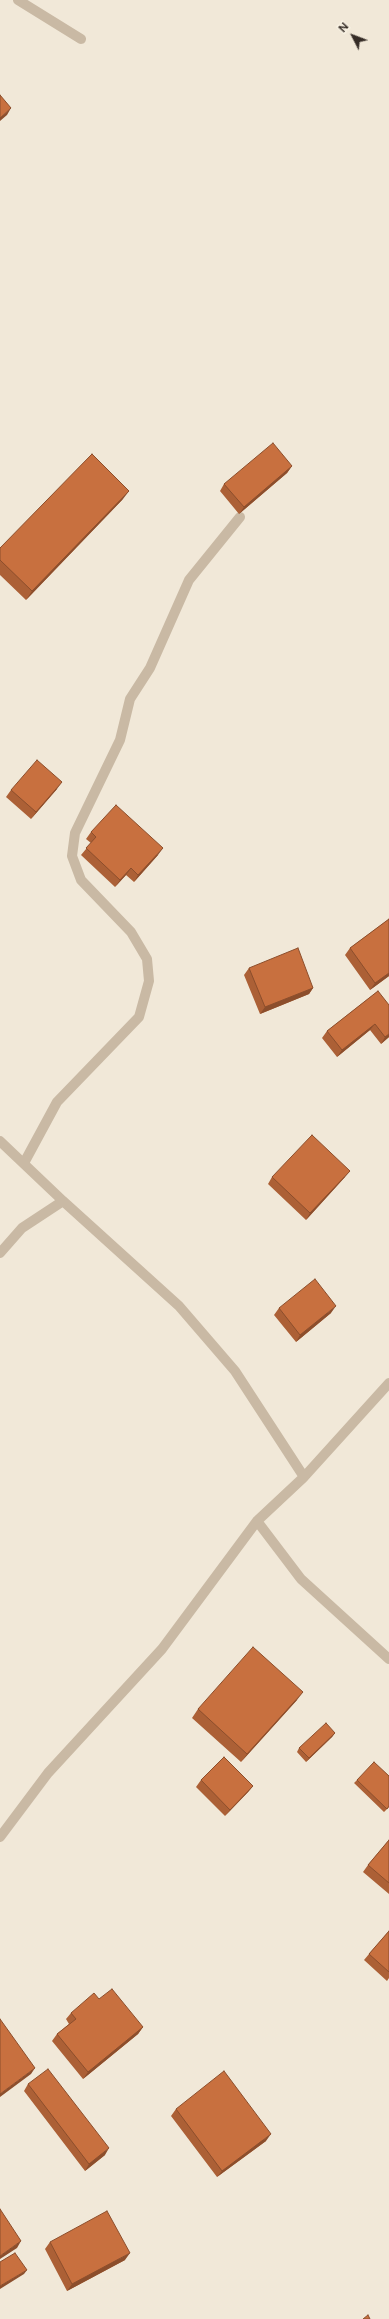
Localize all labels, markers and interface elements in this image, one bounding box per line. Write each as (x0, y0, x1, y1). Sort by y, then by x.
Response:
north arrow (333, 16, 373, 56)
text: N (336, 20, 351, 35)

